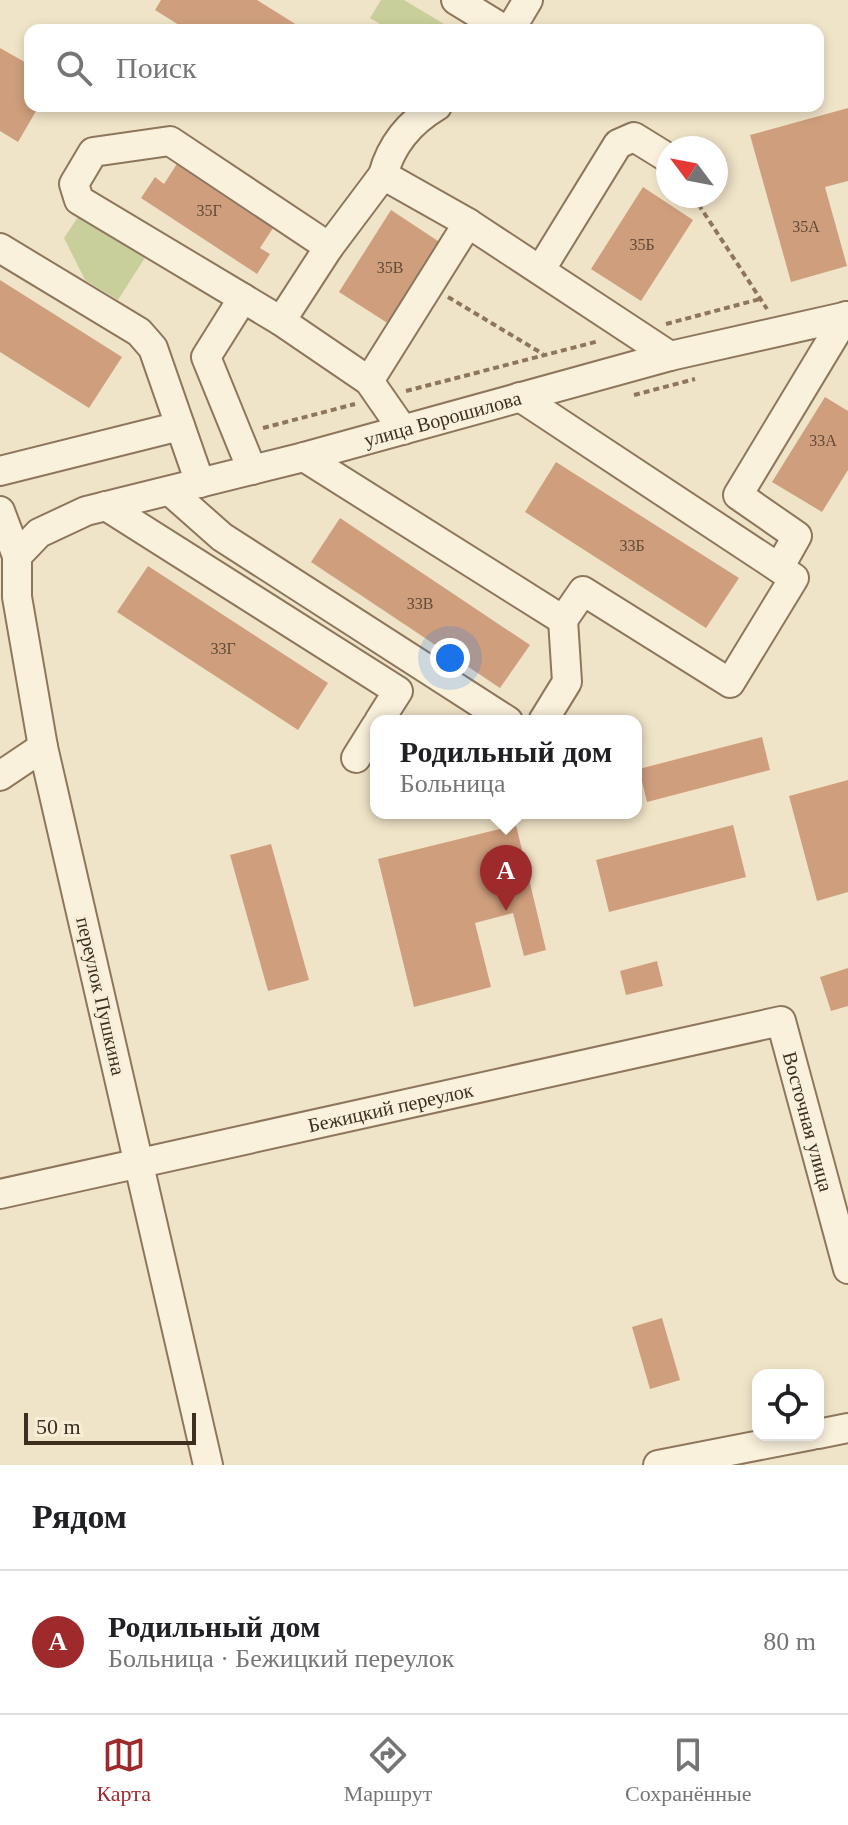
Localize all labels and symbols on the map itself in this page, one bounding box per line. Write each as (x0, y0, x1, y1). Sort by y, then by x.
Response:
north arrow (656, 136, 728, 208)
house number: 35Г (196, 202, 222, 219)
house number: 35А (792, 218, 820, 235)
house number: 35Б (629, 236, 655, 253)
house number: 35В (377, 259, 403, 276)
street label: улица Ворошилова (362, 387, 524, 452)
house number: 33А (809, 432, 837, 449)
house number: 33Б (619, 537, 645, 554)
house number: 33В (407, 595, 433, 612)
your location (430, 638, 470, 678)
house number: 33Г (210, 640, 236, 657)
pin: A (480, 845, 532, 911)
street label: переулок Пушкина (71, 915, 130, 1078)
street label: Восточная улица (779, 1049, 838, 1194)
street label: Бежицкий переулок (306, 1078, 475, 1136)
scale bar (24, 1409, 196, 1445)

